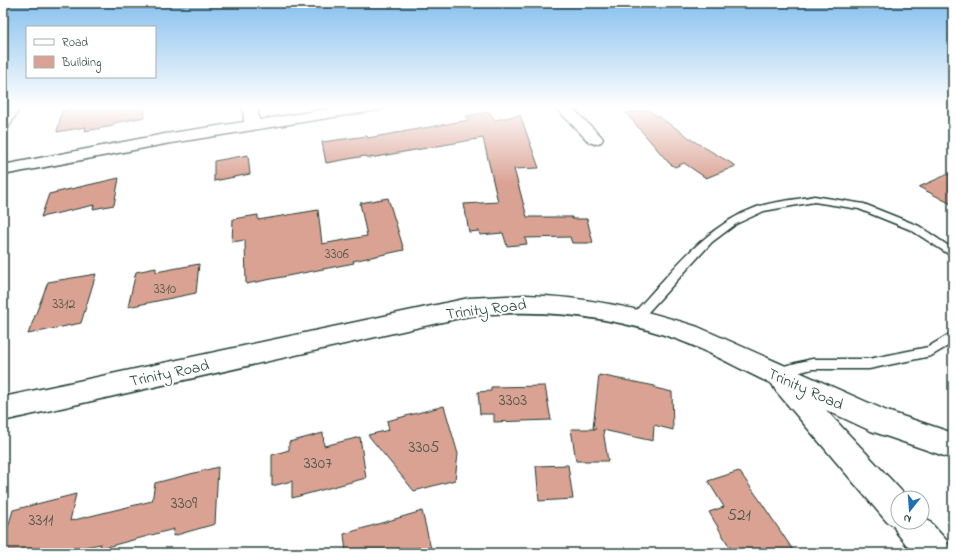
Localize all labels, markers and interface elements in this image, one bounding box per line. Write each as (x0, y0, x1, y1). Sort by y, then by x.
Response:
legend (26, 26, 156, 78)
text: Road (62, 34, 88, 52)
text: Building (61, 54, 101, 73)
house number: 3306 (325, 244, 349, 265)
house number: 3310 (154, 279, 176, 300)
street label: Trinity Road (445, 293, 528, 327)
house number: 3312 (53, 294, 76, 315)
street label: Trinity Road (127, 354, 211, 394)
street label: Trinity Road (763, 362, 847, 417)
house number: 3303 (499, 388, 527, 413)
house number: 3305 (408, 435, 440, 460)
house number: 3307 (304, 451, 332, 476)
north arrow (890, 490, 930, 530)
house number: 3309 (171, 491, 197, 516)
house number: 521 (727, 503, 751, 528)
house number: 3311 (29, 508, 54, 533)
text: N (901, 510, 913, 527)

